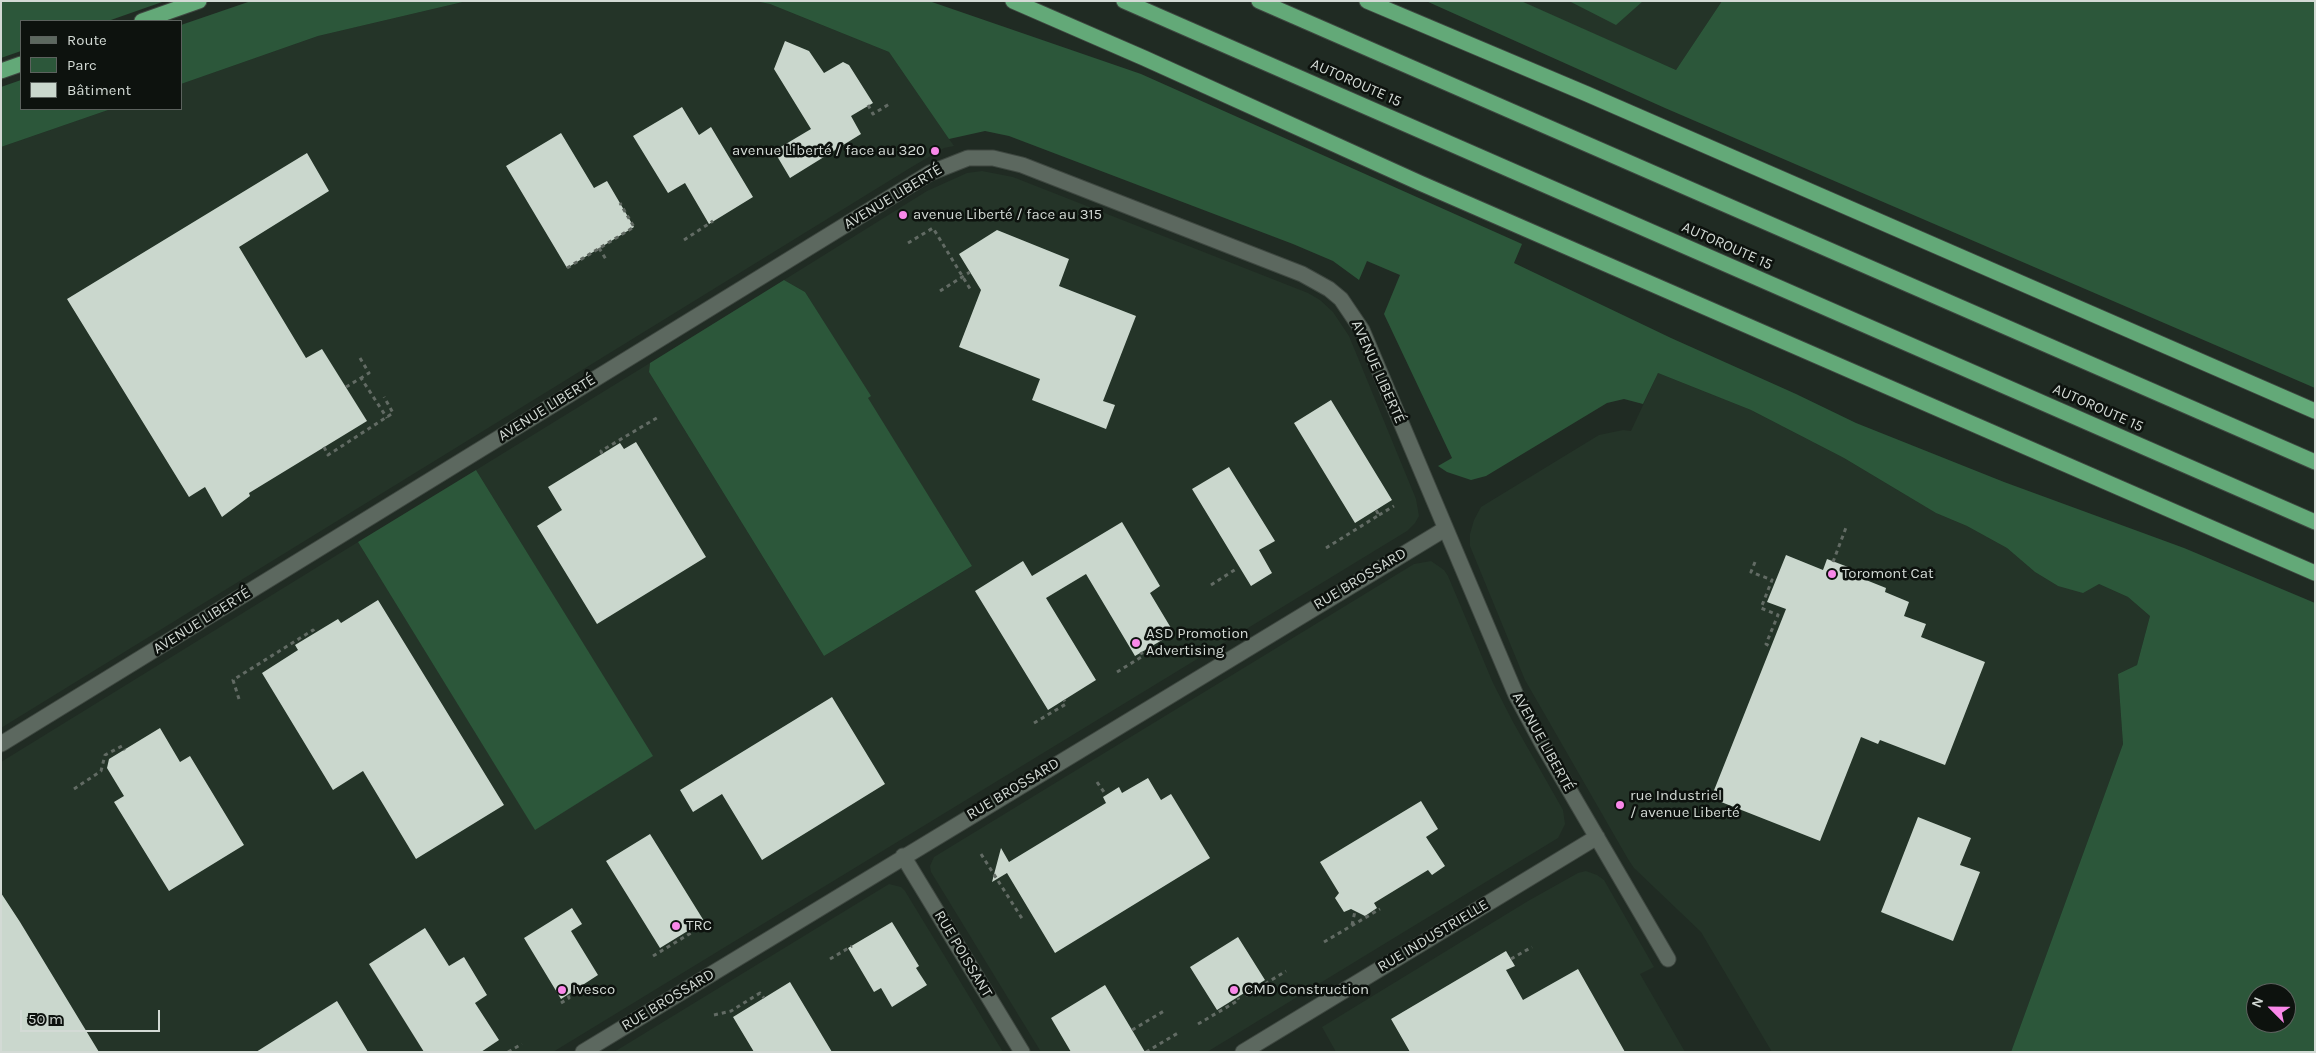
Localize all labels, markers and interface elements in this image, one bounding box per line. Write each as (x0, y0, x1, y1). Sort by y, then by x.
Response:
legend (20, 20, 182, 110)
text: Route (67, 31, 107, 49)
street label: AUTOROUTE 15 (1308, 55, 1404, 111)
text: Parc (67, 56, 97, 74)
text: Bâtiment (67, 81, 131, 99)
place label: avenue Liberté / face au 320 (732, 142, 925, 160)
marker: avenue Liberté / face au 320 (929, 145, 941, 157)
street label: AVENUE LIBERTÉ (841, 161, 945, 233)
place label: avenue Liberté / face au 315 (913, 206, 1102, 224)
marker: avenue Liberté / face au 315 (897, 209, 909, 221)
street label: AUTOROUTE 15 (1679, 218, 1775, 274)
street label: AVENUE LIBERTÉ (1347, 318, 1409, 426)
street label: AVENUE LIBERTÉ (495, 371, 599, 445)
street label: AUTOROUTE 15 (2050, 380, 2146, 436)
street label: RUE BROSSARD (1310, 544, 1410, 614)
place label: Toromont Cat (1842, 565, 1934, 583)
marker: Toromont Cat (1826, 568, 1838, 580)
street label: AVENUE LIBERTÉ (150, 584, 254, 658)
place label: ASD Promotion Advertising (1146, 625, 1249, 660)
marker: ASD Promotion Advertising (1130, 637, 1142, 649)
street label: AVENUE LIBERTÉ (1508, 689, 1578, 795)
street label: RUE BROSSARD (963, 754, 1063, 824)
place label: rue Industriel / avenue Liberté (1630, 787, 1740, 822)
marker: rue Industriel / avenue Liberté (1614, 799, 1626, 811)
street label: RUE INDUSTRIELLE (1374, 896, 1492, 976)
street label: RUE POISSANT (930, 908, 996, 1000)
place label: TRC (686, 917, 712, 935)
marker: TRC (670, 920, 682, 932)
street label: RUE BROSSARD (618, 965, 718, 1035)
place label: Ivesco (572, 981, 615, 999)
place label: CMD Construction (1244, 981, 1369, 999)
north arrow (2246, 983, 2296, 1033)
marker: Ivesco (556, 984, 568, 996)
marker: CMD Construction (1228, 984, 1240, 996)
text: N (2248, 994, 2267, 1010)
scale bar (22, 1000, 162, 1032)
text: 50 m (28, 1010, 63, 1028)

